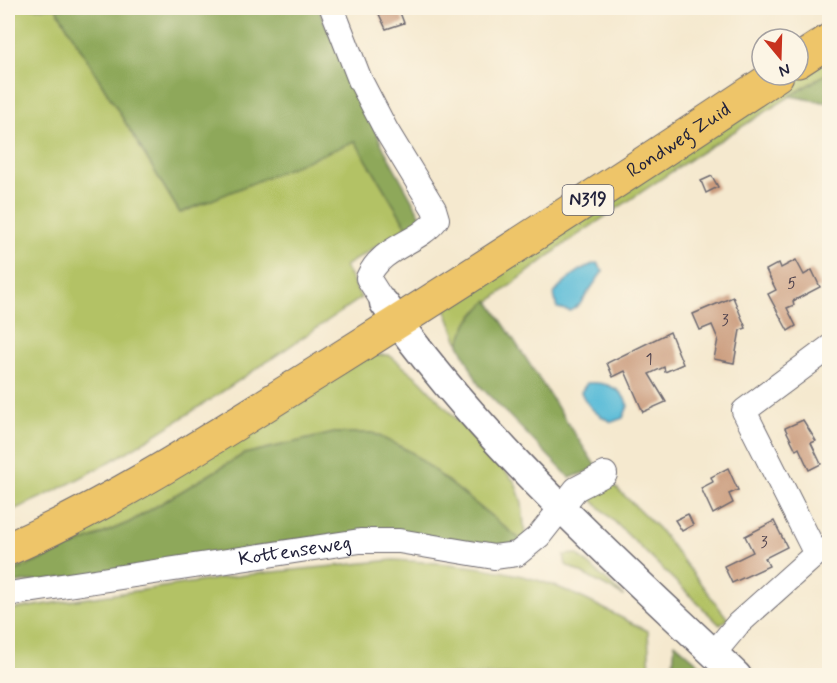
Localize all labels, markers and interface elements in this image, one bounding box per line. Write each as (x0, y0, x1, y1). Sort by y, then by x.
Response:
north arrow (750, 27, 810, 87)
text: N (776, 58, 793, 81)
street label: Rondweg Zuid (621, 96, 736, 184)
road number: N319 (562, 185, 614, 215)
house number: 5 (787, 273, 797, 294)
house number: 3 (721, 310, 729, 331)
house number: 1 (645, 349, 653, 370)
street label: Kottenseweg (237, 529, 353, 573)
house number: 3 (760, 532, 768, 553)

